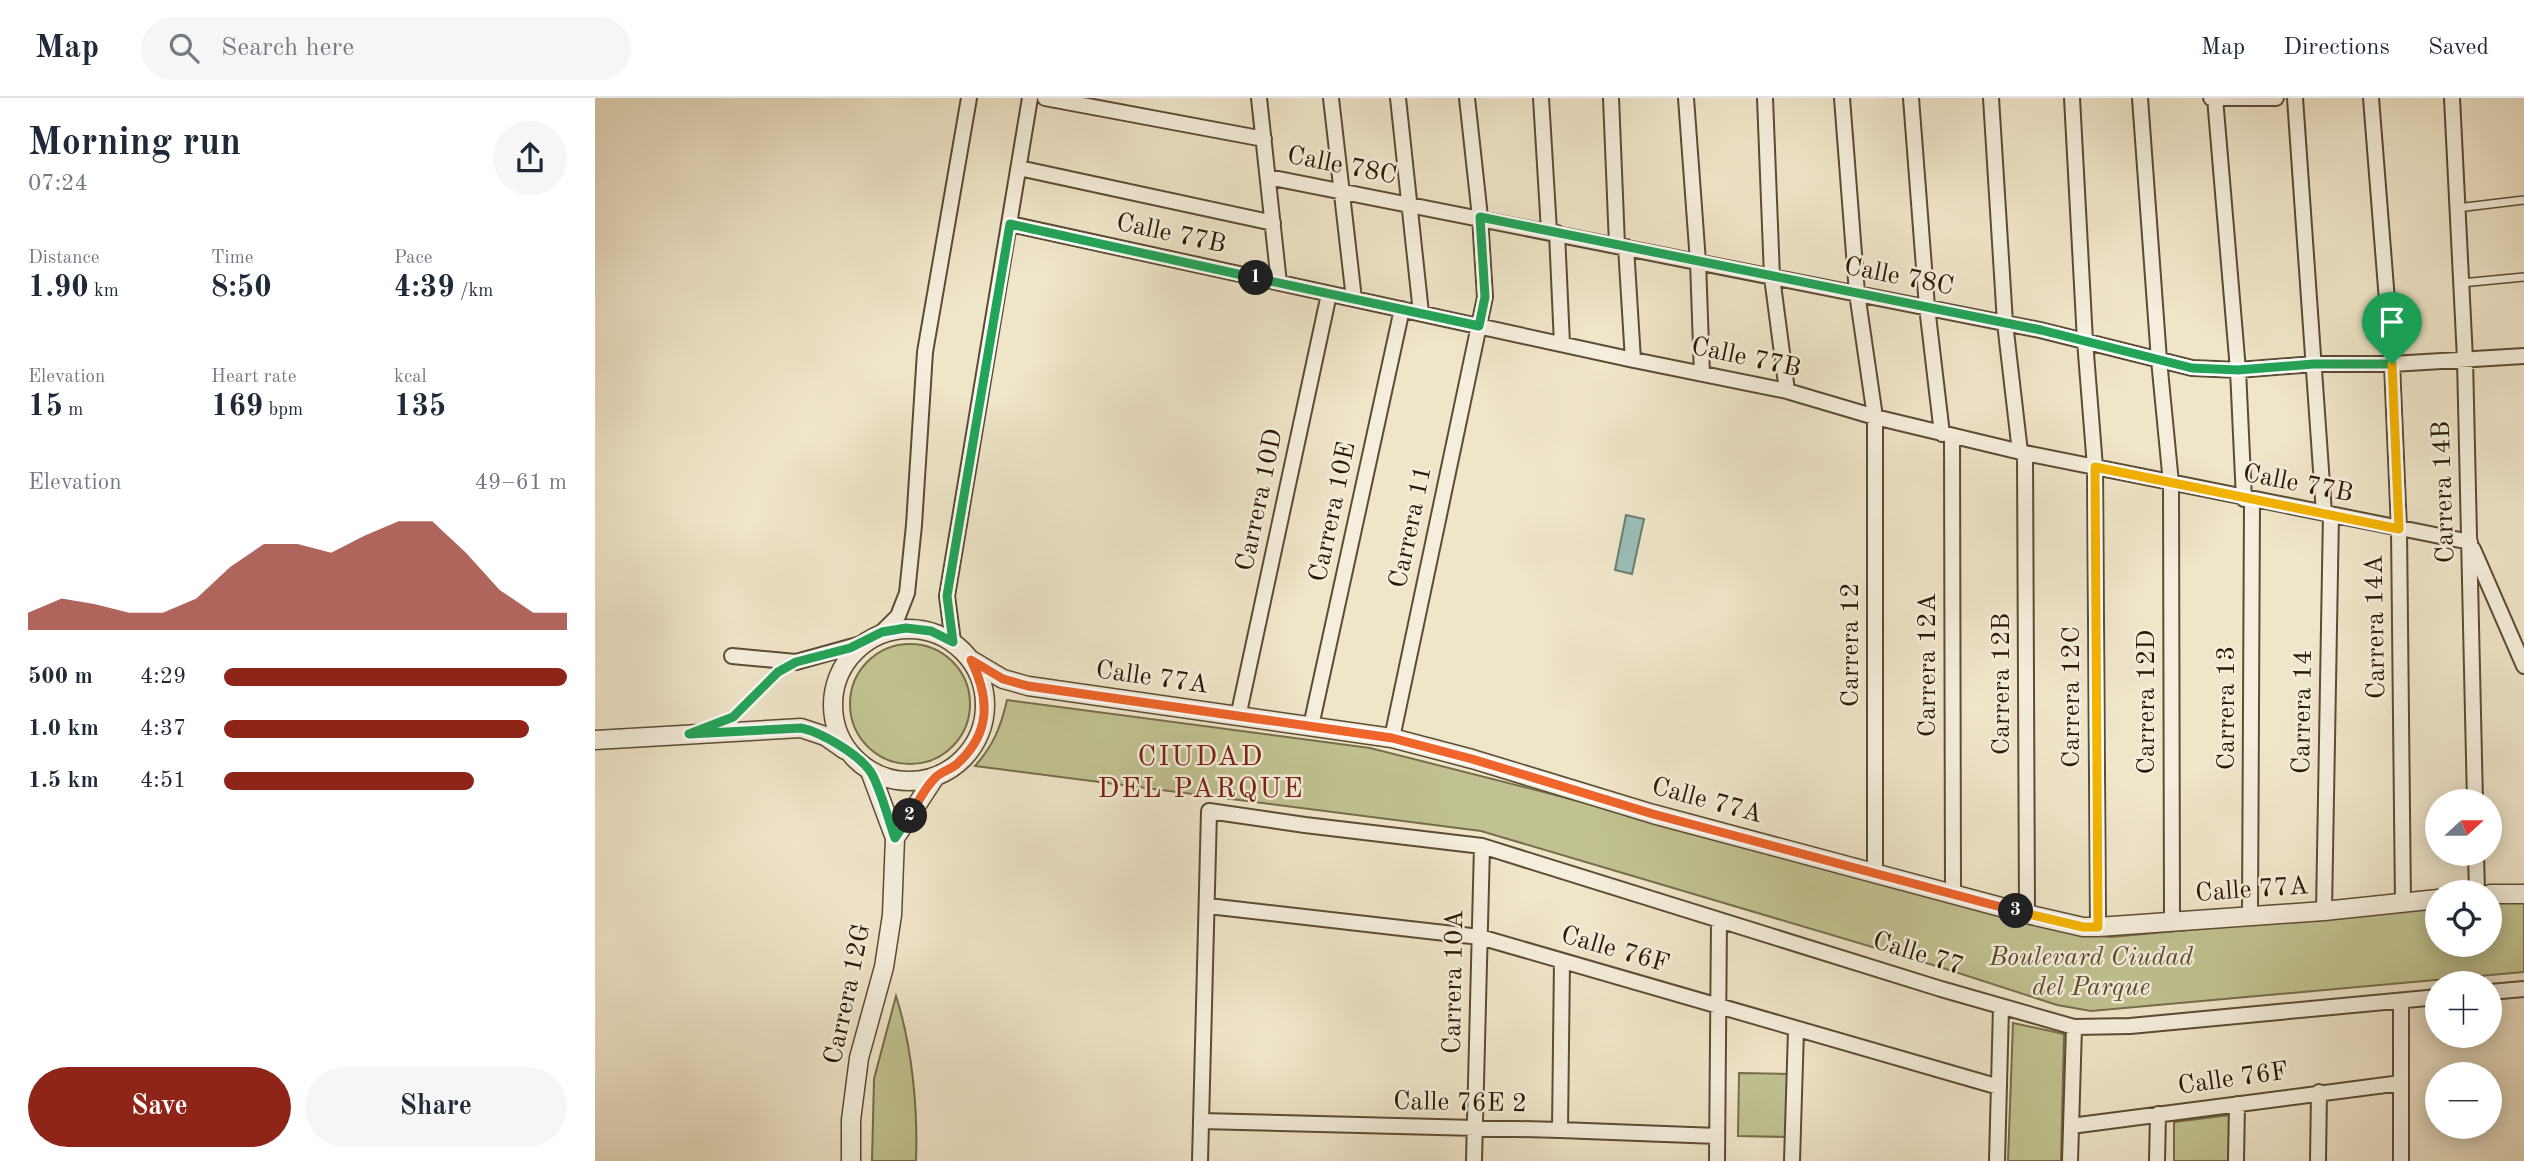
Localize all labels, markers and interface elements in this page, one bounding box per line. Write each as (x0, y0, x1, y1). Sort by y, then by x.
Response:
search box (141, 17, 631, 80)
icon: search (165, 29, 203, 67)
text: Map (35, 32, 99, 65)
text: Search here (221, 35, 354, 61)
text: Map (2201, 36, 2245, 60)
text: Directions (2283, 36, 2390, 60)
text: Saved (2428, 36, 2489, 60)
button: share (493, 121, 567, 195)
text: Morning run (28, 125, 241, 163)
street label: Calle 78C (1285, 143, 1399, 189)
text: 07:24 (28, 172, 88, 195)
street label: Calle 77B (1114, 210, 1228, 258)
text: Distance (28, 249, 100, 268)
text: Time (211, 249, 254, 268)
text: Pace (394, 249, 433, 268)
street label: Calle 78C (1842, 254, 1956, 300)
pin: 1 (1239, 260, 1273, 296)
text: 1 (1250, 268, 1261, 287)
text: 1.90 (28, 273, 89, 303)
text: 8:50 (211, 273, 272, 303)
text: 4:39 (394, 273, 455, 303)
text: km (89, 282, 119, 301)
text: /km (455, 282, 493, 301)
pin (2362, 292, 2422, 364)
icon: arrive (2373, 303, 2411, 341)
street label: Calle 77B (1689, 334, 1803, 382)
text: Elevation (28, 368, 105, 387)
text: Heart rate (211, 368, 296, 387)
text: kcal (394, 368, 427, 387)
text: 15 (28, 392, 63, 422)
text: 169 (211, 392, 263, 422)
text: 135 (394, 392, 446, 422)
text: m (63, 401, 83, 420)
text: bpm (263, 401, 303, 420)
street label: Carrera 14B (2429, 420, 2459, 564)
street label: Carrera 10D (1232, 426, 1288, 574)
street label: Carrera 10E (1305, 440, 1361, 584)
street label: Calle 77B (2241, 461, 2355, 507)
street label: Carrera 11 (1385, 463, 1437, 591)
text: Elevation (28, 471, 122, 494)
text: 49–61 m (475, 471, 567, 494)
street label: Carrera 14A (2362, 554, 2390, 699)
street label: Carrera 12 (1838, 583, 1864, 707)
street label: Carrera 12A (1915, 593, 1941, 737)
street label: Carrera 12B (1989, 613, 2015, 755)
street label: Carrera 12C (2059, 626, 2085, 768)
street label: Carrera 12D (2134, 630, 2160, 774)
street label: Carrera 13 (2214, 646, 2240, 770)
street label: Carrera 14 (2289, 650, 2317, 774)
street label: Calle 77A (1094, 657, 1210, 699)
text: 500 m (28, 665, 93, 688)
text: 4:29 (140, 665, 186, 688)
text: 1.0 km (28, 717, 99, 740)
text: 4:37 (140, 717, 186, 740)
district label: CIUDAD DEL PARQUE (1098, 744, 1305, 804)
text: 1.5 km (28, 769, 99, 792)
text: 4:51 (140, 769, 186, 792)
street label: Calle 77A (1649, 774, 1765, 828)
north arrow (2425, 789, 2503, 866)
map controls (2425, 789, 2502, 1139)
pin: 2 (893, 798, 927, 834)
text: 2 (904, 806, 915, 825)
street label: Calle 77A (2194, 873, 2310, 907)
button: locate (2425, 880, 2502, 957)
pin: 3 (1999, 894, 2033, 928)
text: 3 (2010, 901, 2021, 920)
street label: Carrera 10A (1440, 909, 1468, 1054)
street label: Carrera 12G (820, 921, 876, 1067)
street label: Calle 76F (1558, 922, 1672, 978)
street label: Calle 77 (1869, 928, 1967, 980)
park label: Boulevard Ciudad del Parque (1988, 945, 2193, 1001)
button: + (2425, 971, 2502, 1048)
street label: Calle 76F (2176, 1058, 2290, 1100)
button: − (2425, 1062, 2502, 1139)
button: Save (28, 1067, 291, 1147)
button: Share (305, 1067, 567, 1147)
street label: Calle 76E 2 (1393, 1089, 1527, 1117)

